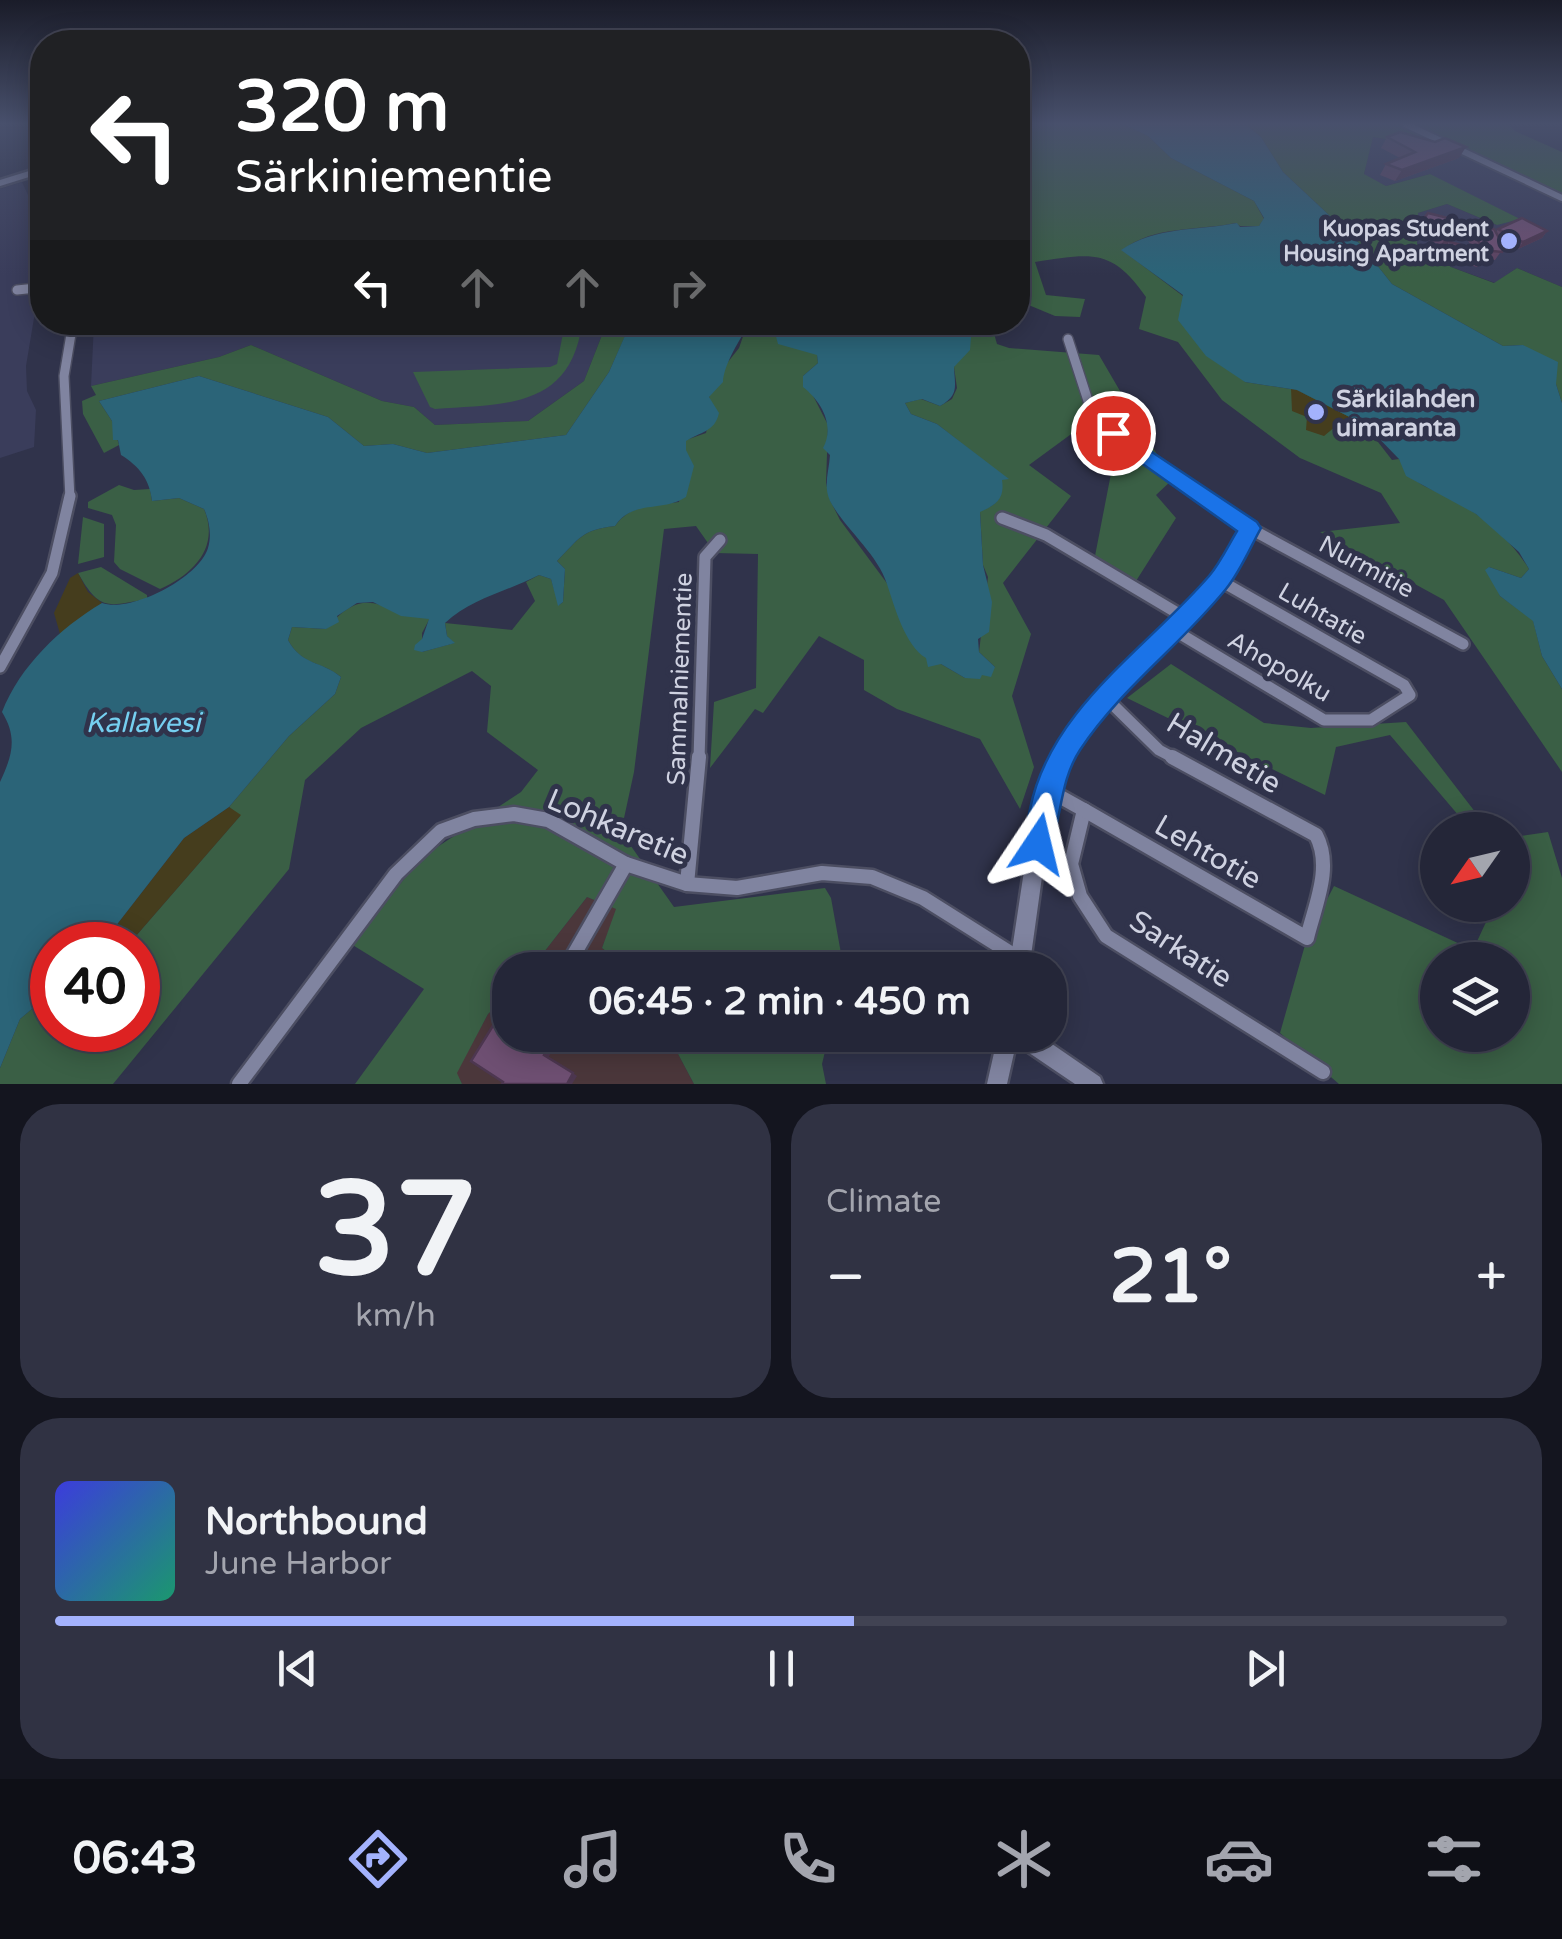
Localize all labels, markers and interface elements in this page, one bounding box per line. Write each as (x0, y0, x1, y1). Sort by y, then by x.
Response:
text: 320 m (235, 66, 449, 150)
icon: left (70, 70, 200, 200)
text: Särkiniementie (235, 151, 553, 205)
place label: Kuopas Student Housing Apartment (1283, 216, 1490, 267)
marker: Kuopas Student Housing Apartment (1498, 230, 1520, 252)
icon: left (345, 260, 400, 315)
icon: ahead (450, 260, 505, 315)
icon: ahead (555, 260, 610, 315)
icon: right (660, 260, 715, 315)
place label: Särkilahden uimaranta (1336, 384, 1476, 443)
pin (1071, 391, 1156, 476)
marker: Särkilahden uimaranta (1305, 401, 1327, 423)
icon: arrive (1086, 406, 1141, 461)
street label: Nurmitie (1314, 529, 1419, 604)
street label: Sammalniementie (661, 572, 699, 786)
street label: Luhtatie (1273, 576, 1372, 651)
street label: Ahopolku (1222, 625, 1337, 709)
street label: Halmetie (1160, 705, 1288, 802)
water label: Kallavesi (86, 706, 203, 740)
street label: Lohkaretie (541, 781, 694, 874)
position arrow (986, 792, 1090, 896)
street label: Lehtotie (1148, 807, 1268, 898)
north arrow (1420, 812, 1530, 922)
map controls (1420, 812, 1530, 1052)
street label: Sarkatie (1122, 903, 1239, 996)
speed limit sign: 40 (30, 922, 160, 1052)
button: layers (1420, 942, 1530, 1052)
text: 06:45 · 2 min · 450 m (588, 979, 971, 1025)
text: 37 (314, 1154, 477, 1310)
text: Climate (826, 1183, 941, 1221)
text: 21° (1109, 1232, 1232, 1322)
text: − (826, 1245, 865, 1311)
text: + (1476, 1245, 1507, 1311)
text: km/h (355, 1297, 436, 1335)
text: Northbound (205, 1499, 428, 1545)
text: June Harbor (205, 1545, 392, 1583)
icon: previous (270, 1641, 325, 1696)
icon: pause (754, 1641, 809, 1696)
icon: next (1238, 1641, 1293, 1696)
icon: directions (343, 1824, 413, 1894)
icon: music (558, 1824, 628, 1894)
icon: phone (773, 1824, 843, 1894)
icon: climate (989, 1824, 1059, 1894)
icon: car (1204, 1824, 1274, 1894)
icon: filters (1419, 1824, 1489, 1894)
text: 06:43 (73, 1832, 197, 1886)

